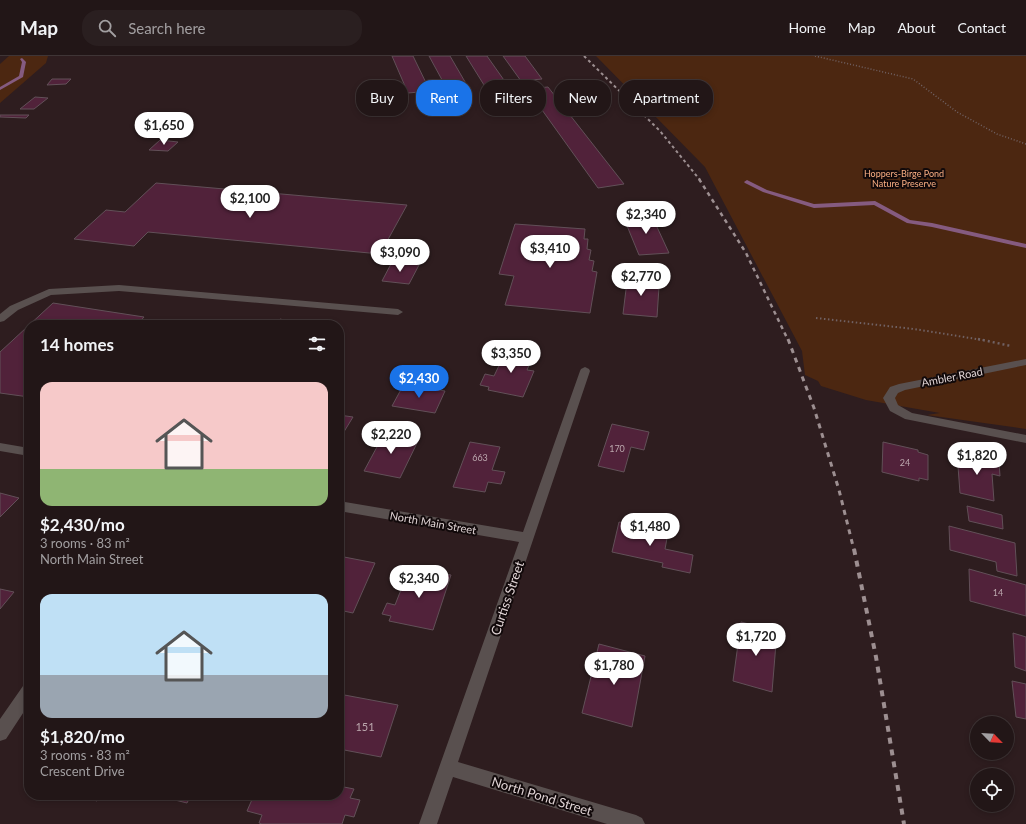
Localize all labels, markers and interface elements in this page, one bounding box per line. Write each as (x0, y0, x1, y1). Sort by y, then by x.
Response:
search box (82, 10, 362, 46)
text: Map (20, 16, 58, 39)
icon: search (96, 17, 118, 39)
text: Search here (128, 19, 206, 37)
text: Home (788, 19, 826, 36)
text: Map (848, 19, 875, 36)
text: About (897, 19, 935, 36)
text: Contact (957, 19, 1006, 36)
chip: Buy (356, 80, 408, 116)
chip: Rent (416, 80, 472, 116)
chip: Filters (480, 80, 546, 116)
chip: New (554, 80, 611, 116)
chip: Apartment (619, 80, 713, 116)
pin: $1,650 (131, 112, 197, 146)
text: $1,650 (144, 117, 184, 133)
park label: Hoppers-Birge Pond Nature Preserve (864, 168, 944, 189)
pin: $2,100 (217, 185, 283, 219)
text: $2,100 (230, 190, 270, 206)
pin: $2,340 (613, 201, 679, 235)
text: $2,340 (626, 206, 666, 222)
pin: $3,410 (517, 235, 583, 269)
pin: $3,090 (367, 239, 433, 273)
text: $3,410 (530, 240, 570, 256)
text: $3,090 (380, 244, 420, 260)
pin: $2,770 (608, 263, 674, 297)
text: $2,770 (621, 268, 661, 284)
icon: filters (306, 333, 328, 355)
text: 14 homes (40, 334, 114, 355)
pin: $3,350 (478, 340, 544, 374)
text: $3,350 (491, 345, 531, 361)
street label: Ambler Road (920, 364, 984, 389)
pin: $2,430 (386, 365, 452, 399)
text: $2,430 (399, 370, 439, 386)
icon: home (148, 408, 220, 480)
pin: $2,220 (358, 421, 424, 455)
text: $2,220 (371, 426, 411, 442)
pin: $1,820 (944, 442, 1010, 476)
house number: 170 (609, 443, 625, 454)
text: $1,820 (957, 447, 997, 463)
house number: 663 (472, 452, 488, 463)
house number: 24 (900, 457, 910, 468)
street label: North Main Street (389, 509, 477, 537)
pin: $1,480 (617, 513, 683, 547)
text: $2,430/mo (40, 514, 125, 535)
text: $1,480 (630, 518, 670, 534)
text: 3 rooms · 83 m² (40, 535, 130, 551)
text: North Main Street (40, 551, 143, 567)
street label: Curtiss Street (487, 558, 527, 637)
pin: $2,340 (386, 565, 452, 599)
text: $2,340 (399, 570, 439, 586)
house number: 14 (993, 587, 1003, 598)
icon: home (148, 620, 220, 692)
pin: $1,720 (723, 623, 789, 657)
text: $1,720 (736, 628, 776, 644)
pin: $1,780 (581, 652, 647, 686)
text: $1,780 (594, 657, 634, 673)
north arrow (970, 716, 1014, 760)
map controls (970, 716, 1014, 812)
house number: 151 (355, 720, 375, 733)
text: $1,820/mo (40, 726, 125, 747)
text: 3 rooms · 83 m² (40, 747, 130, 763)
text: Crescent Drive (40, 763, 125, 779)
button: locate (970, 768, 1014, 812)
street label: North Pond Street (490, 773, 594, 819)

